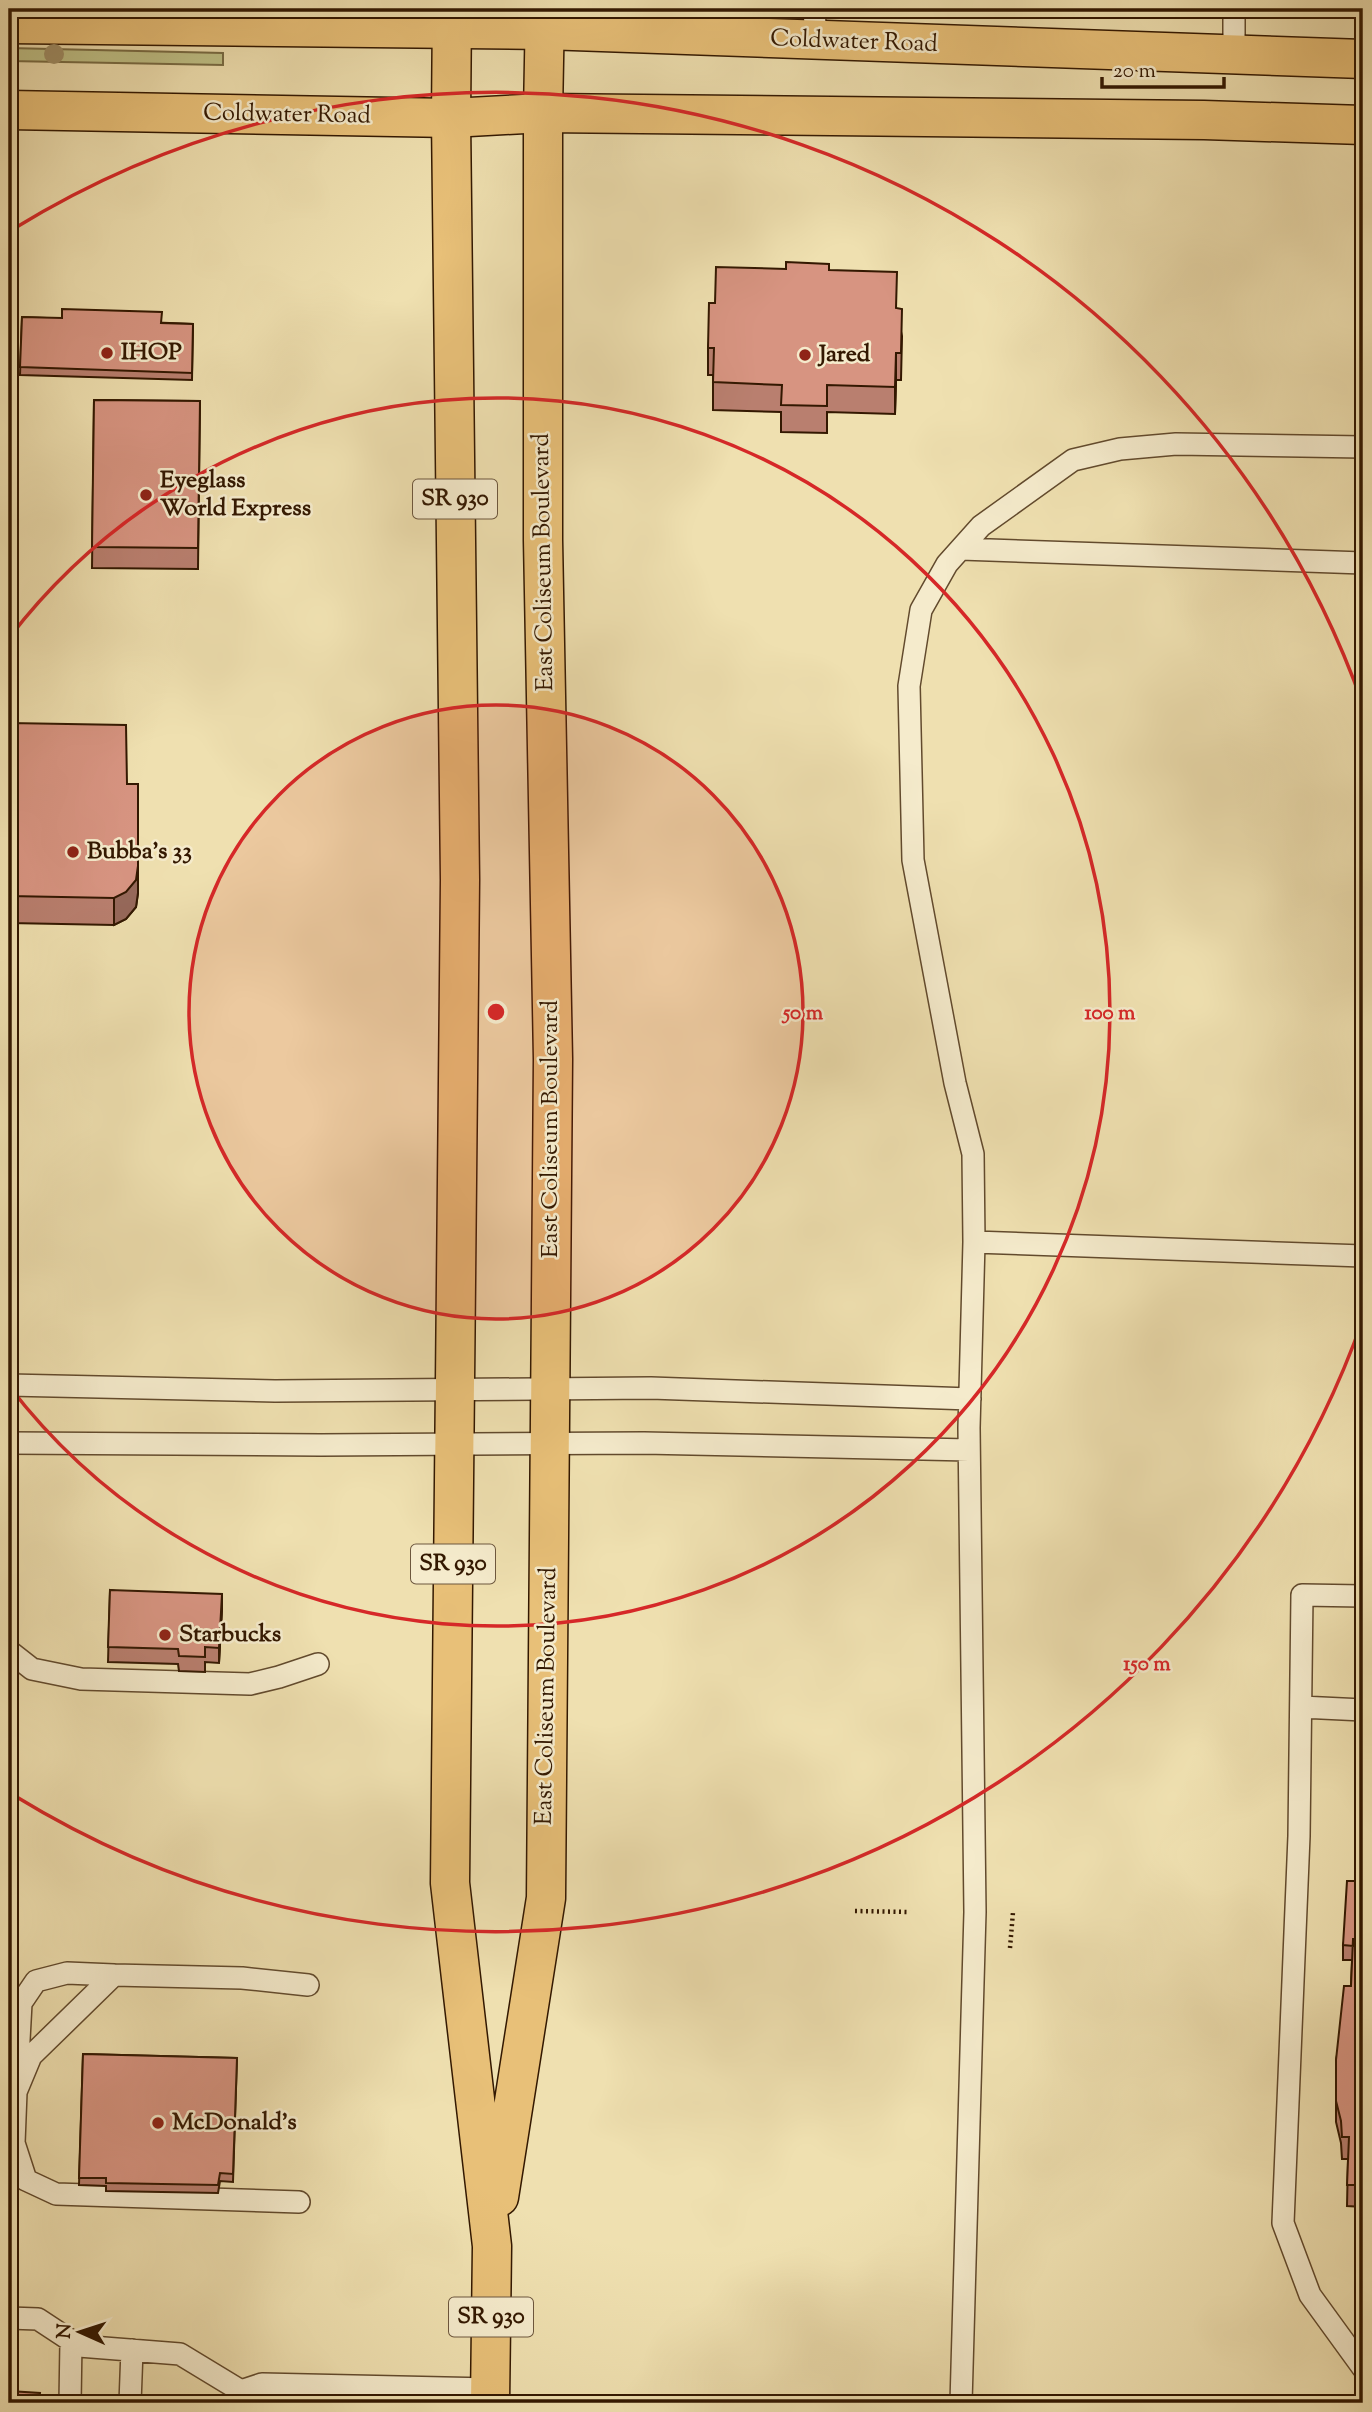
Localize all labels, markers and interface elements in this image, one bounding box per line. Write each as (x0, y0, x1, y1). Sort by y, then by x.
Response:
street label: Coldwater Road (770, 22, 939, 62)
scale bar (1102, 46, 1225, 90)
text: 20 m (1113, 57, 1156, 87)
street label: Coldwater Road (203, 97, 372, 133)
place label: IHOP (121, 336, 182, 370)
place label: Jared (817, 338, 871, 372)
marker: IHOP (99, 345, 115, 361)
marker: Jared (797, 347, 813, 363)
street label: East Coliseum Boulevard (525, 432, 563, 691)
place label: Eyeglass World Express (160, 464, 311, 526)
road number: SR 930 (413, 480, 497, 519)
marker: Eyeglass World Express (138, 487, 154, 503)
place label: Bubba's 33 (87, 835, 192, 869)
marker: Bubba's 33 (65, 844, 81, 860)
text: 50 m (781, 999, 824, 1029)
text: 100 m (1085, 999, 1136, 1029)
centre of rings (484, 1000, 508, 1024)
street label: East Coliseum Boulevard (534, 1000, 568, 1258)
road number: SR 930 (411, 1544, 495, 1583)
street label: East Coliseum Boulevard (528, 1566, 566, 1825)
place label: Starbucks (179, 1618, 281, 1652)
marker: Starbucks (157, 1627, 173, 1643)
text: 150 m (1123, 1650, 1171, 1680)
place label: McDonald's (172, 2106, 297, 2140)
marker: McDonald's (150, 2115, 166, 2131)
north arrow (46, 2296, 116, 2366)
road number: SR 930 (449, 2298, 533, 2336)
text: N (52, 2323, 79, 2340)

